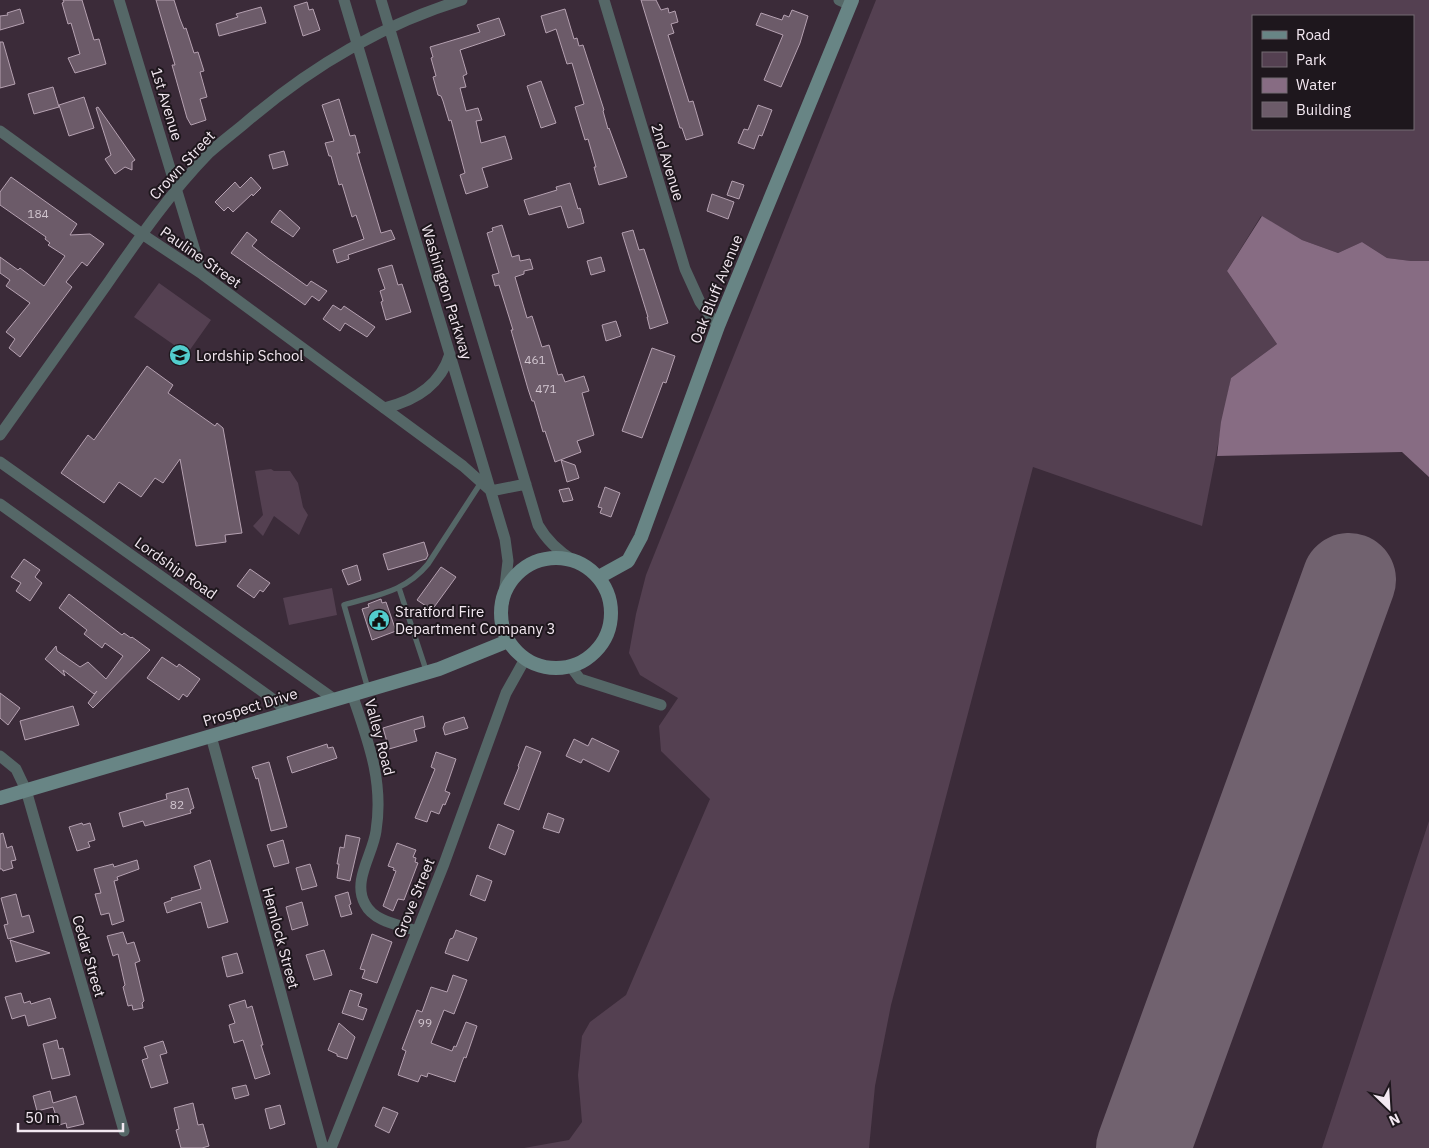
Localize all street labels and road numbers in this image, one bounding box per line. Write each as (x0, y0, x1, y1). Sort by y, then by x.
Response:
street label: 1st Avenue (147, 65, 187, 143)
street label: 2nd Avenue (647, 121, 689, 203)
street label: Crown Street (145, 126, 219, 204)
street label: Pauline Street (157, 222, 245, 292)
street label: Washington Parkway (417, 222, 477, 362)
street label: Oak Bluff Avenue (685, 232, 747, 346)
street label: Lordship Road (131, 533, 221, 603)
street label: Prospect Drive (200, 684, 300, 730)
street label: Valley Road (361, 697, 399, 777)
street label: Grove Street (389, 855, 439, 941)
street label: Hemlock Street (258, 885, 304, 991)
street label: Cedar Street (68, 913, 110, 999)

